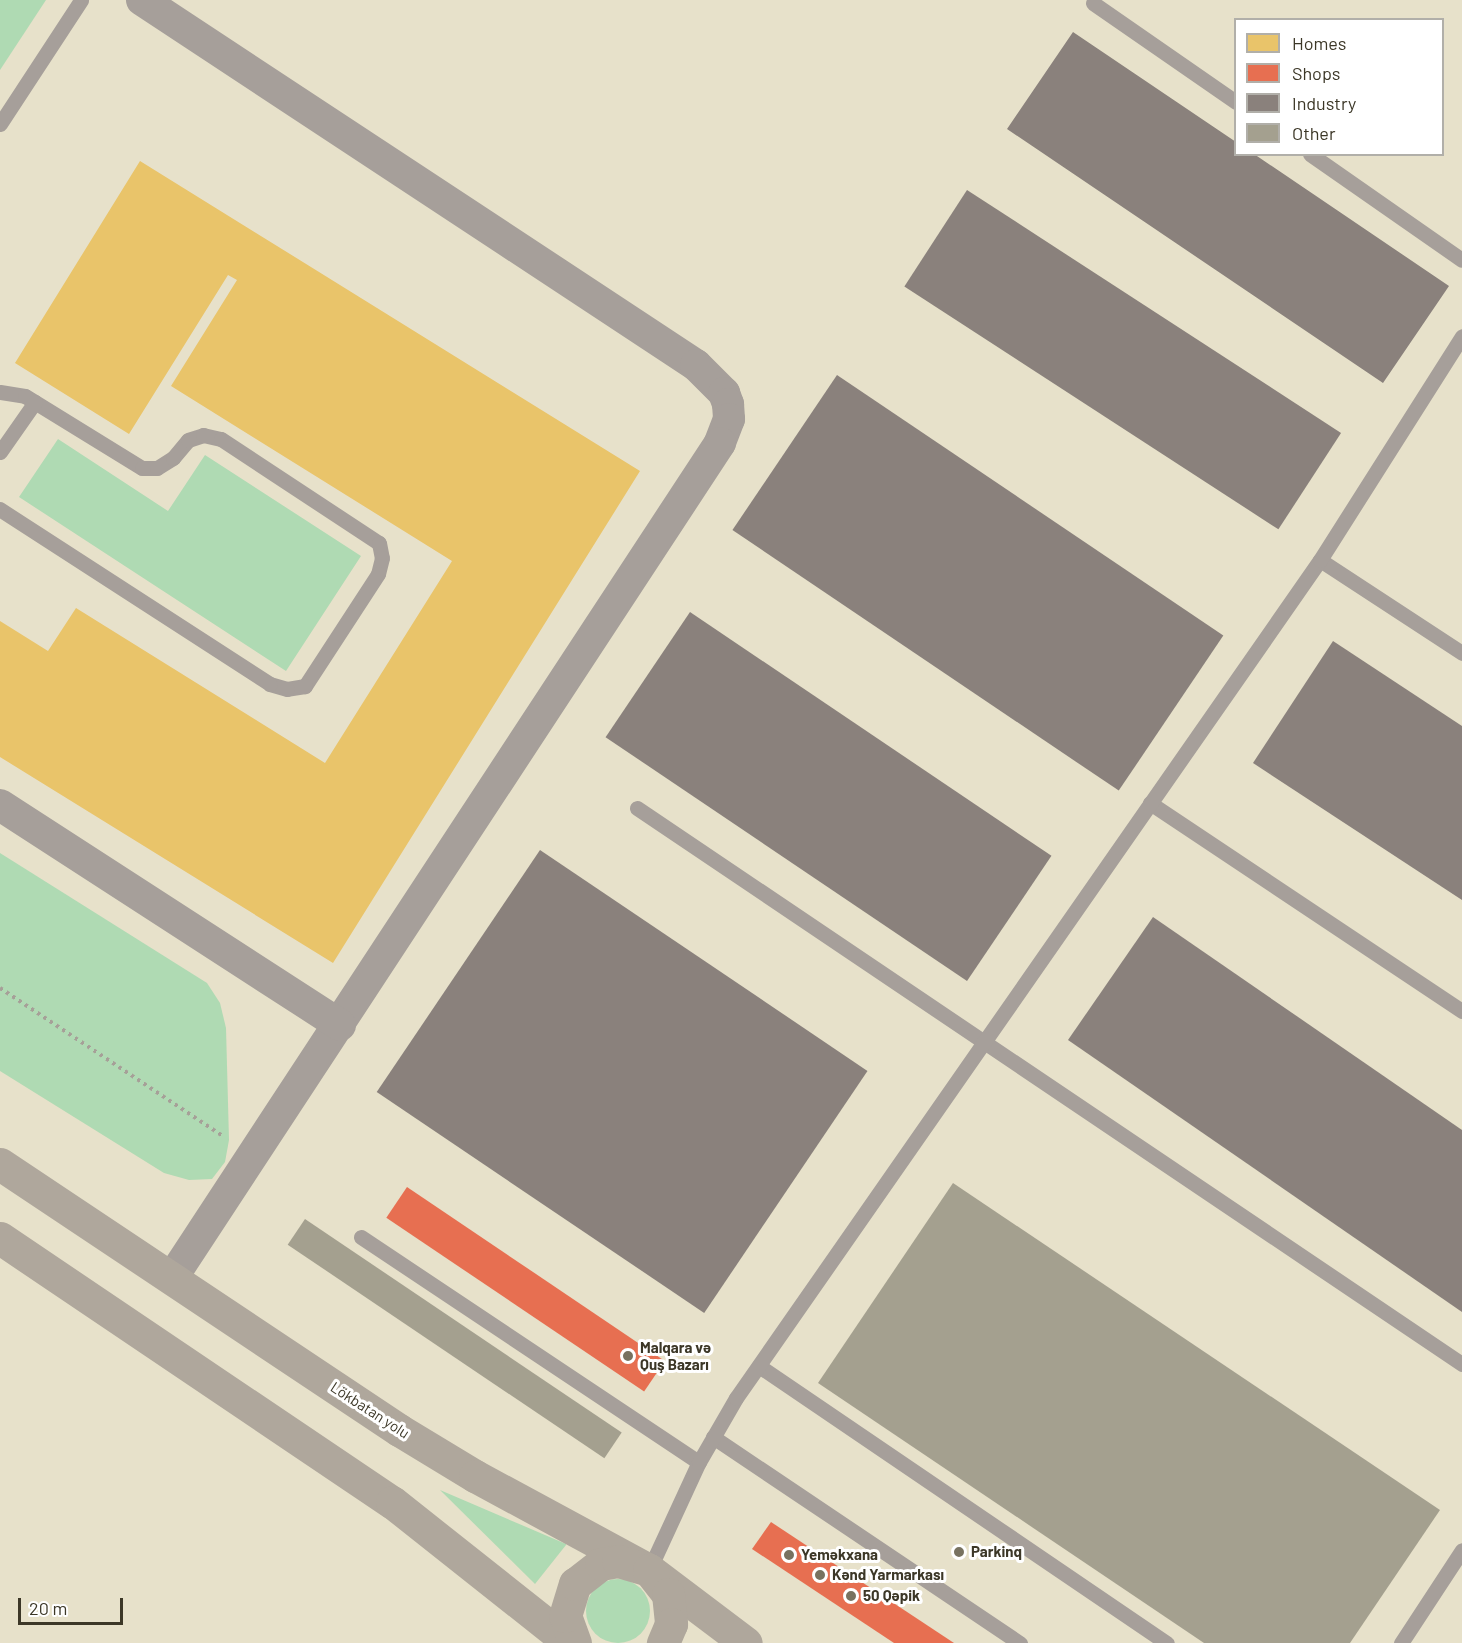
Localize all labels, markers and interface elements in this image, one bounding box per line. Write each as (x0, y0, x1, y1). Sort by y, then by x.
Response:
legend (1234, 18, 1444, 156)
text: Homes (1292, 32, 1346, 54)
text: Shops (1292, 62, 1341, 84)
text: Industry (1292, 92, 1356, 114)
text: Other (1292, 122, 1335, 144)
place label: Malqara və Quş Bazarı (640, 1338, 711, 1373)
marker: Malqara və Quş Bazarı (621, 1349, 635, 1363)
street label: Lökbatan yolu (327, 1378, 413, 1442)
place label: Parkinq (971, 1543, 1022, 1561)
marker: Parkinq (952, 1545, 966, 1559)
place label: Yeməkxana (801, 1546, 878, 1564)
marker: Yeməkxana (782, 1548, 796, 1562)
place label: Kənd Yarmarkası (832, 1566, 944, 1584)
marker: Kənd Yarmarkası (813, 1568, 827, 1582)
scale bar (21, 1586, 126, 1624)
place label: 50 Qəpik (863, 1587, 920, 1605)
marker: 50 Qəpik (844, 1589, 858, 1603)
text: 20 m (29, 1597, 67, 1619)

